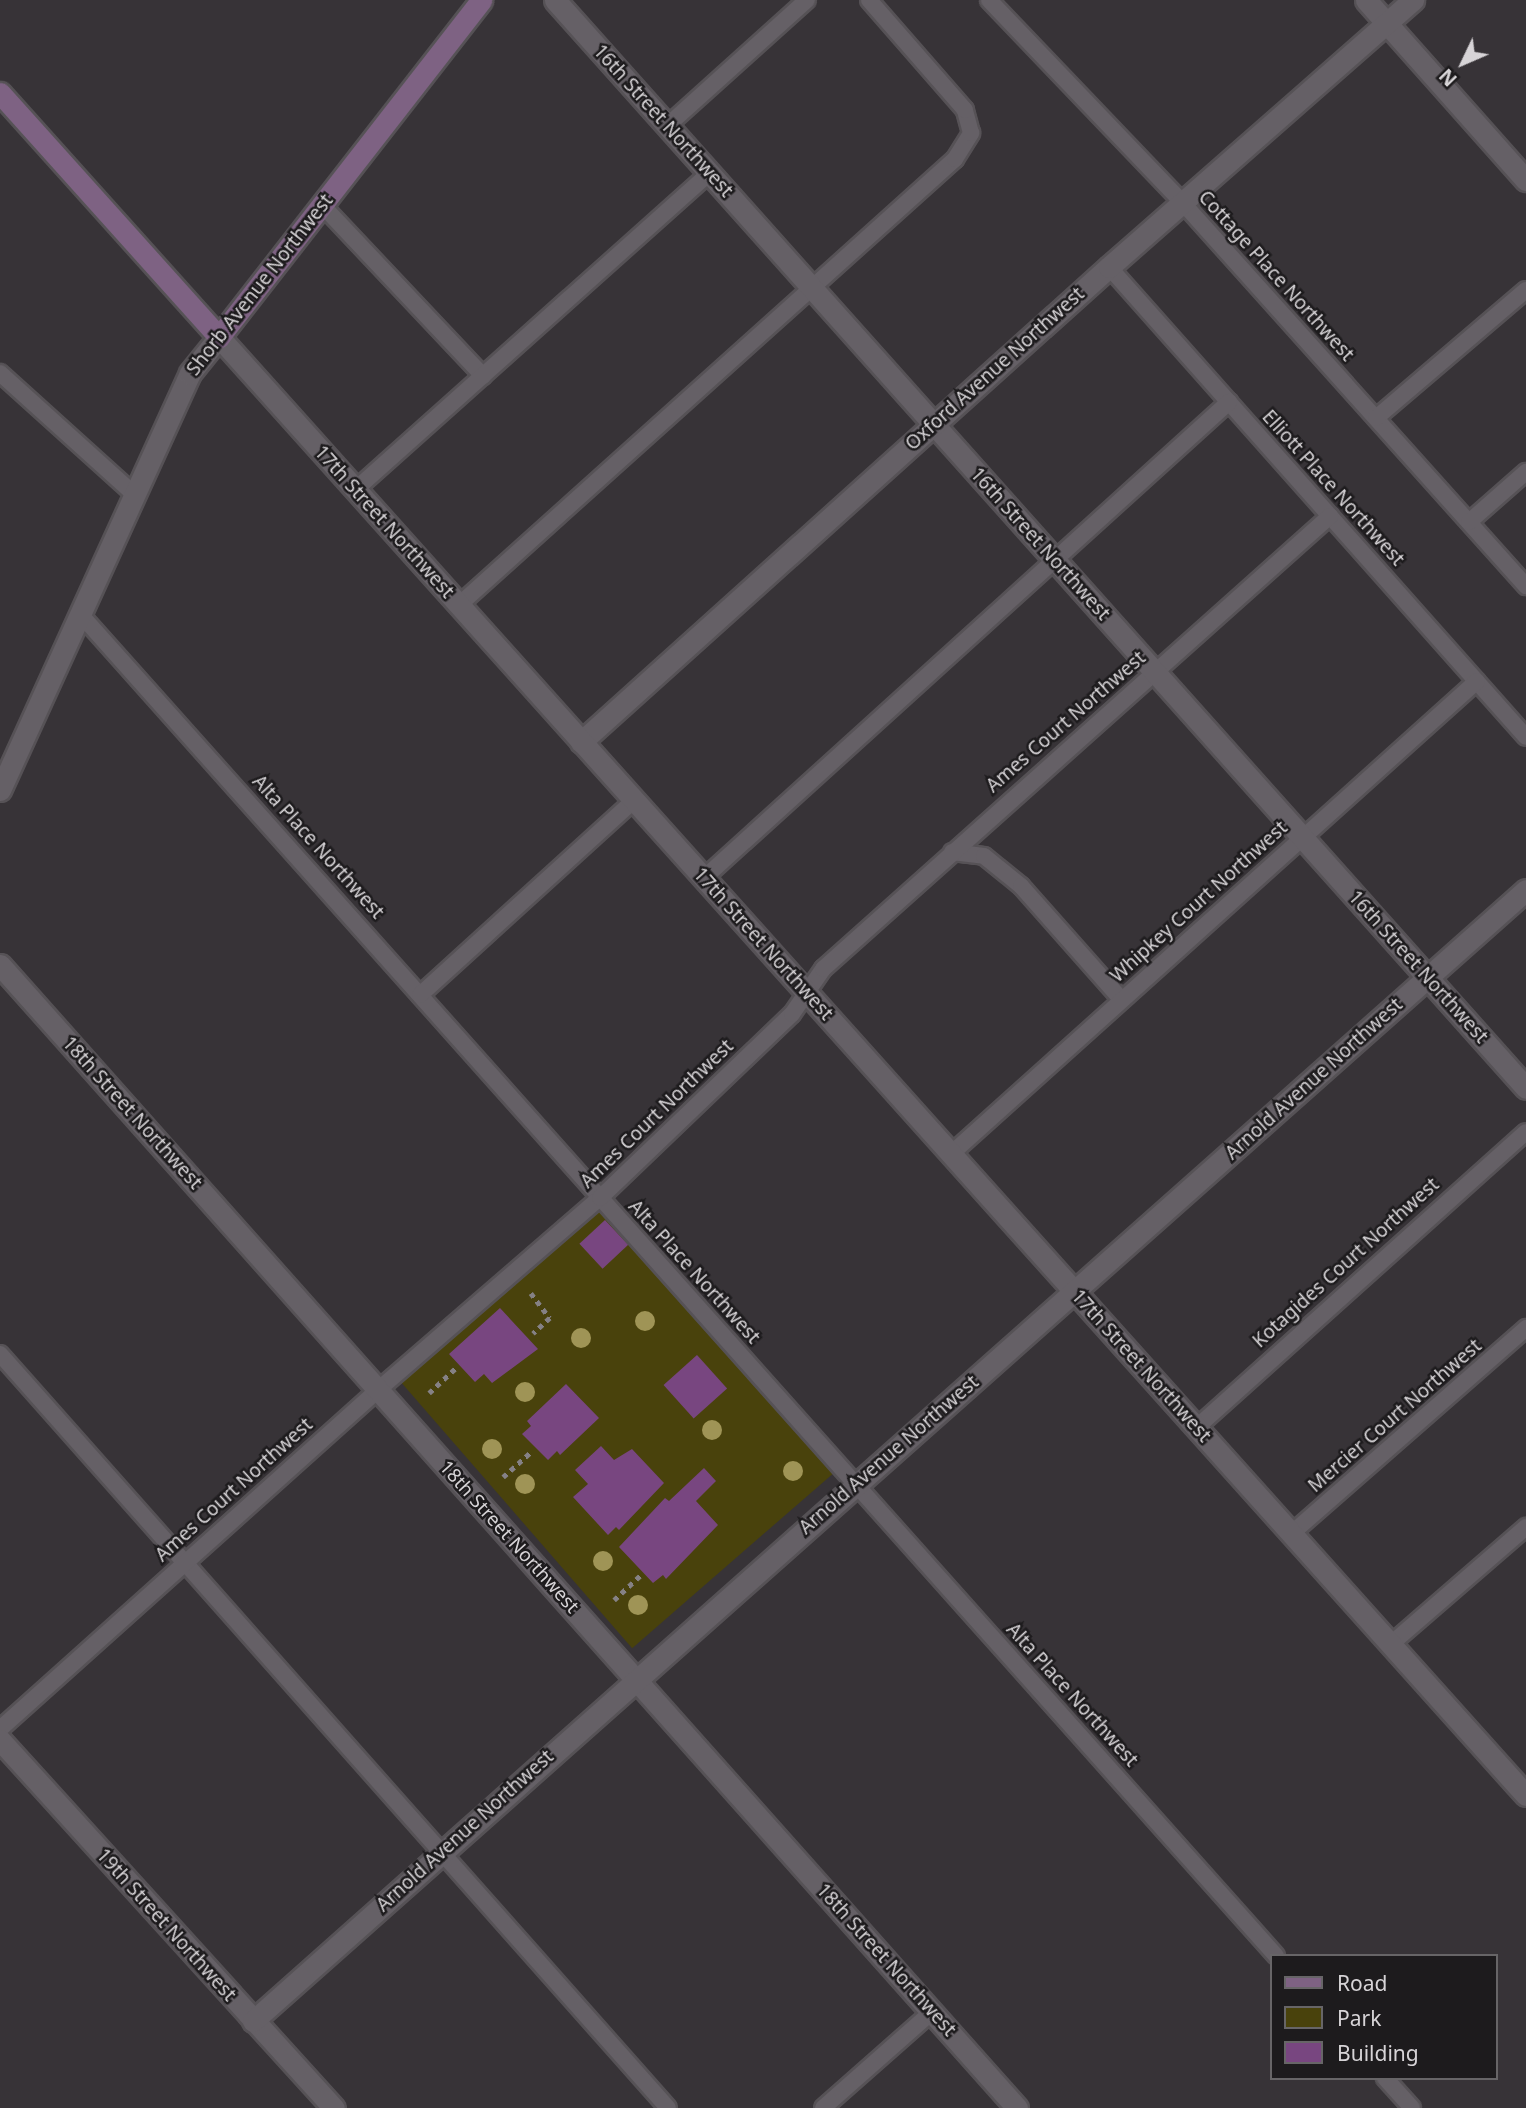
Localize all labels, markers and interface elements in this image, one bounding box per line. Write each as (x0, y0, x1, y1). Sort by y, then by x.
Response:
north arrow (1428, 28, 1498, 98)
street label: 16th Street Northwest (589, 40, 737, 202)
text: N (1433, 63, 1463, 92)
street label: Cottage Place Northwest (1194, 186, 1358, 366)
street label: Shorb Avenue Northwest (182, 190, 338, 380)
street label: Oxford Avenue Northwest (901, 283, 1089, 455)
street label: Elliott Place Northwest (1257, 406, 1409, 570)
street label: 17th Street Northwest (310, 441, 458, 603)
street label: 16th Street Northwest (966, 463, 1114, 625)
street label: Ames Court Northwest (982, 647, 1150, 797)
street label: Alta Place Northwest (248, 771, 388, 923)
street label: Whipkey Court Northwest (1106, 817, 1292, 987)
street label: 17th Street Northwest (689, 863, 837, 1025)
street label: 16th Street Northwest (1344, 886, 1492, 1048)
street label: Arnold Avenue Northwest (1221, 993, 1407, 1165)
street label: 18th Street Northwest (58, 1032, 206, 1194)
street label: Ames Court Northwest (576, 1035, 738, 1193)
street label: Kotagides Court Northwest (1248, 1173, 1444, 1353)
street label: Alta Place Northwest (624, 1196, 764, 1348)
street label: 17th Street Northwest (1067, 1285, 1215, 1447)
street label: Mercier Court Northwest (1304, 1335, 1486, 1497)
street label: Arnold Avenue Northwest (795, 1371, 983, 1539)
street label: Ames Court Northwest (151, 1413, 317, 1567)
street label: 18th Street Northwest (435, 1456, 583, 1618)
street label: Alta Place Northwest (1002, 1619, 1142, 1771)
street label: Arnold Avenue Northwest (372, 1745, 558, 1917)
street label: 19th Street Northwest (92, 1844, 240, 2006)
street label: 18th Street Northwest (812, 1879, 960, 2041)
legend (1270, 1954, 1498, 2080)
text: Road (1337, 1969, 1387, 1997)
text: Park (1337, 2004, 1381, 2032)
text: Building (1337, 2039, 1419, 2067)

